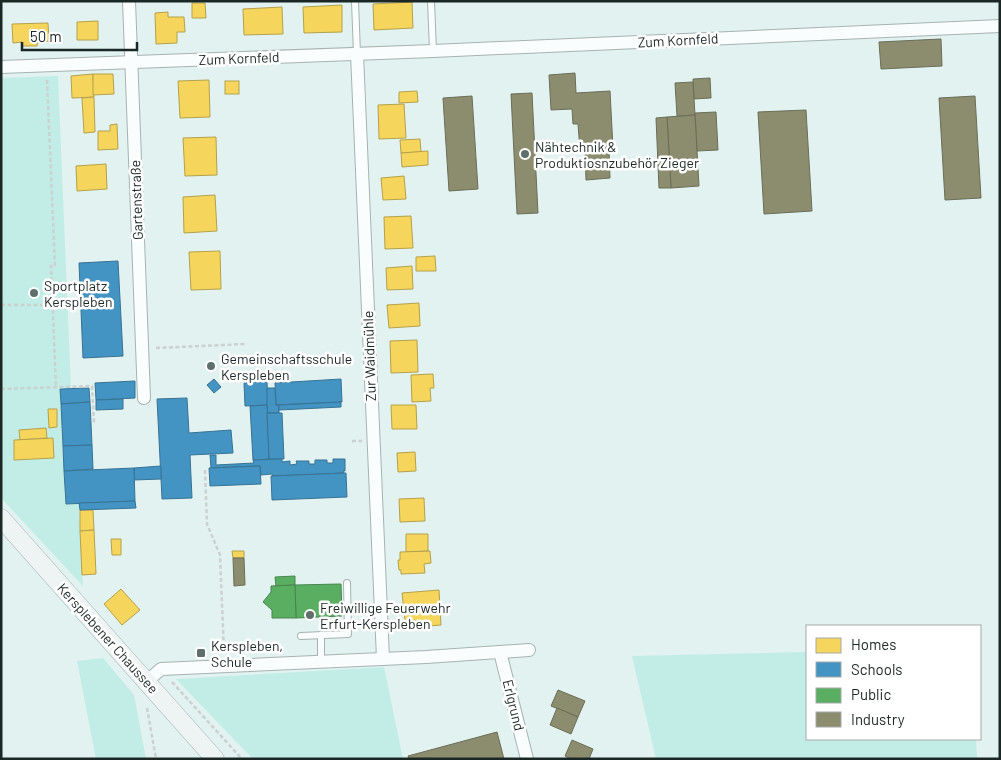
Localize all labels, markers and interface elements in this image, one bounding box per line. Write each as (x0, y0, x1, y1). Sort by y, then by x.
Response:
scale bar (22, 20, 138, 52)
text: 50 m (30, 27, 62, 45)
street label: Zum Kornfeld (637, 29, 719, 51)
street label: Zum Kornfeld (198, 48, 280, 68)
place label: Nähtechnik & Produktiosnzubehör Zieger (535, 138, 699, 171)
marker: Nähtechnik & Produktiosnzubehör Zieger (519, 148, 531, 160)
street label: Gartenstraße (126, 160, 146, 240)
place label: Sportplatz Kerspleben (44, 277, 113, 310)
marker: Sportplatz Kerspleben (28, 287, 40, 299)
street label: Zur Waidmühle (359, 311, 379, 401)
place label: Gemeinschaftsschule Kerspleben (221, 350, 352, 383)
marker: Gemeinschaftsschule Kerspleben (205, 360, 217, 372)
street label: Kersplebener Chaussee (54, 579, 162, 697)
place label: Freiwillige Feuerwehr Erfurt-Kerspleben (320, 599, 451, 632)
marker: Freiwillige Feuerwehr Erfurt-Kerspleben (304, 609, 316, 621)
legend (806, 625, 981, 740)
text: Homes (851, 635, 896, 653)
place label: Kerspleben, Schule (211, 637, 283, 670)
marker: Kerspleben, Schule (195, 647, 207, 659)
text: Schools (851, 660, 903, 678)
street label: Erlgrund (499, 678, 529, 732)
text: Public (851, 685, 891, 703)
text: Industry (851, 710, 905, 728)

